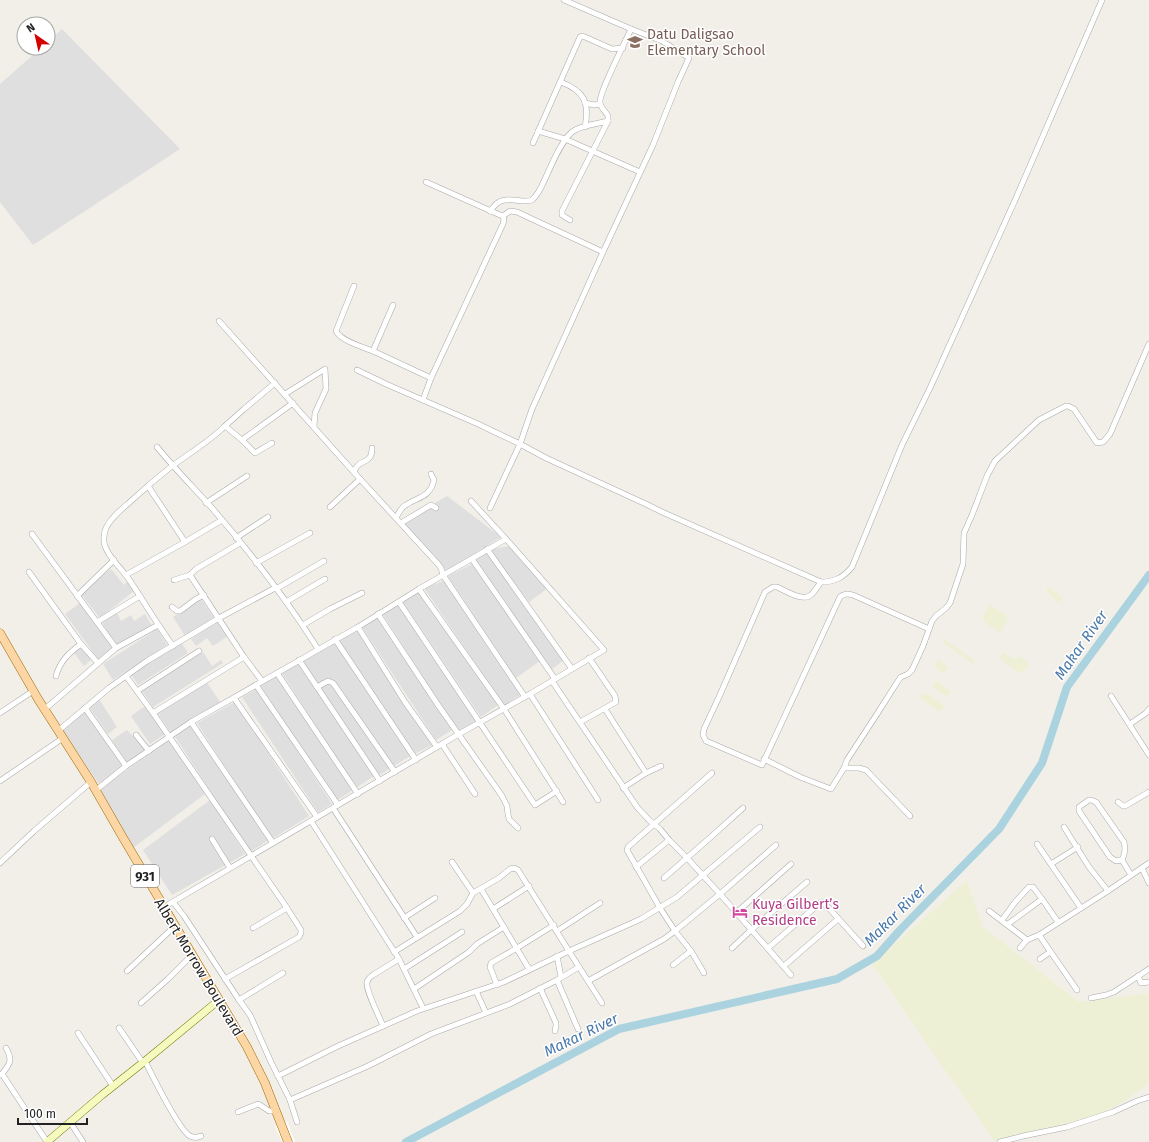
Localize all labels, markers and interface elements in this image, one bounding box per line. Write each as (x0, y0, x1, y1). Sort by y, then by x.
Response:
north arrow (16, 16, 56, 56)
text: N (24, 21, 37, 36)
place label: Datu Daligsao Elementary School (647, 26, 765, 59)
school or university icon: Datu Daligsao Elementary School (626, 33, 644, 51)
water label: Makar River (1051, 606, 1112, 683)
road number: 931 (131, 865, 159, 887)
water label: Makar River (860, 879, 931, 950)
street label: Albert Morrow Boulevard (151, 895, 246, 1039)
place label: Kuya Gilbert’s Residence (752, 896, 839, 929)
hotel icon: Kuya Gilbert’s Residence (731, 903, 749, 921)
water label: Makar River (541, 1009, 622, 1061)
scale bar (18, 1100, 87, 1126)
text: 100 m (24, 1107, 56, 1121)

